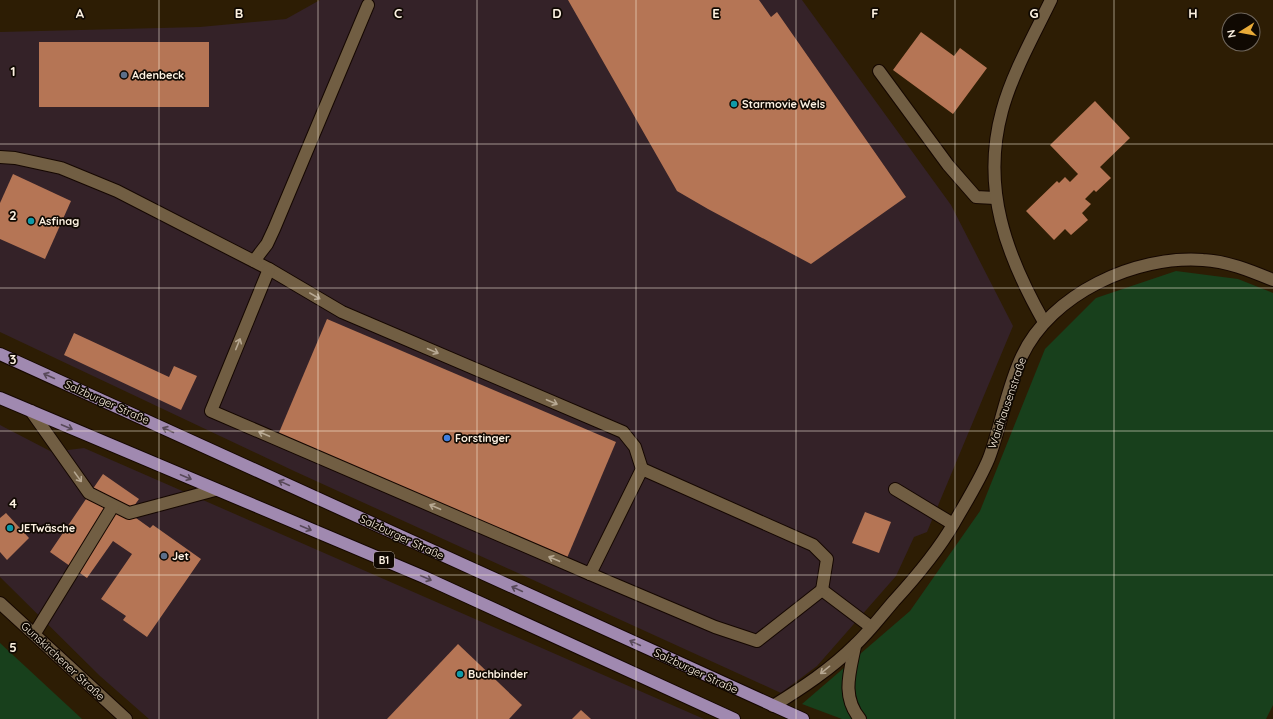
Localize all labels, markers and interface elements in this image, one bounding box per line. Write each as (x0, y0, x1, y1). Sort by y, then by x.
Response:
text: A (76, 5, 85, 21)
text: B (235, 5, 243, 21)
text: C (394, 5, 402, 21)
text: D (552, 5, 562, 21)
text: E (712, 5, 720, 21)
text: F (871, 5, 879, 21)
text: G (1029, 5, 1039, 21)
text: H (1188, 5, 1198, 21)
north arrow (1221, 12, 1261, 52)
text: N (1224, 29, 1239, 39)
text: 1 (10, 63, 16, 79)
place label: Adenbeck (132, 68, 184, 82)
marker: Adenbeck (119, 70, 129, 80)
place label: Starmovie Wels (742, 97, 825, 111)
marker: Starmovie Wels (729, 99, 739, 109)
text: 2 (9, 207, 17, 223)
place label: Asfinag (39, 214, 79, 228)
marker: Asfinag (26, 216, 36, 226)
one-way arrow (309, 293, 321, 301)
one-way arrow (235, 339, 243, 351)
one-way arrow (426, 348, 438, 355)
text: 3 (10, 351, 17, 367)
street label: Waidhausenstraße (985, 356, 1029, 450)
one-way arrow (44, 372, 56, 379)
street label: Salzburger Straße (62, 377, 152, 427)
one-way arrow (546, 399, 558, 406)
one-way arrow (60, 423, 72, 431)
one-way arrow (162, 426, 174, 433)
one-way arrow (258, 430, 270, 437)
place label: Forstinger (455, 431, 510, 445)
marker: Forstinger (442, 433, 452, 443)
one-way arrow (74, 472, 82, 483)
one-way arrow (180, 474, 192, 482)
one-way arrow (278, 479, 290, 486)
text: 4 (9, 495, 17, 511)
one-way arrow (429, 503, 441, 511)
street label: Salzburger Straße (358, 511, 446, 563)
place label: JETwäsche (18, 521, 76, 535)
marker: JETwäsche (5, 523, 15, 533)
one-way arrow (300, 524, 312, 532)
place label: Jet (172, 549, 189, 563)
marker: Jet (159, 551, 169, 561)
road number: B1 (374, 552, 394, 568)
one-way arrow (549, 554, 561, 562)
one-way arrow (420, 575, 432, 582)
one-way arrow (511, 585, 523, 592)
street label: Gunskirchener Straße (18, 619, 108, 703)
text: 5 (9, 639, 17, 655)
one-way arrow (630, 639, 642, 646)
street label: Salzburger Straße (652, 645, 740, 697)
one-way arrow (819, 666, 830, 675)
place label: Buchbinder (468, 667, 528, 681)
marker: Buchbinder (455, 669, 465, 679)

